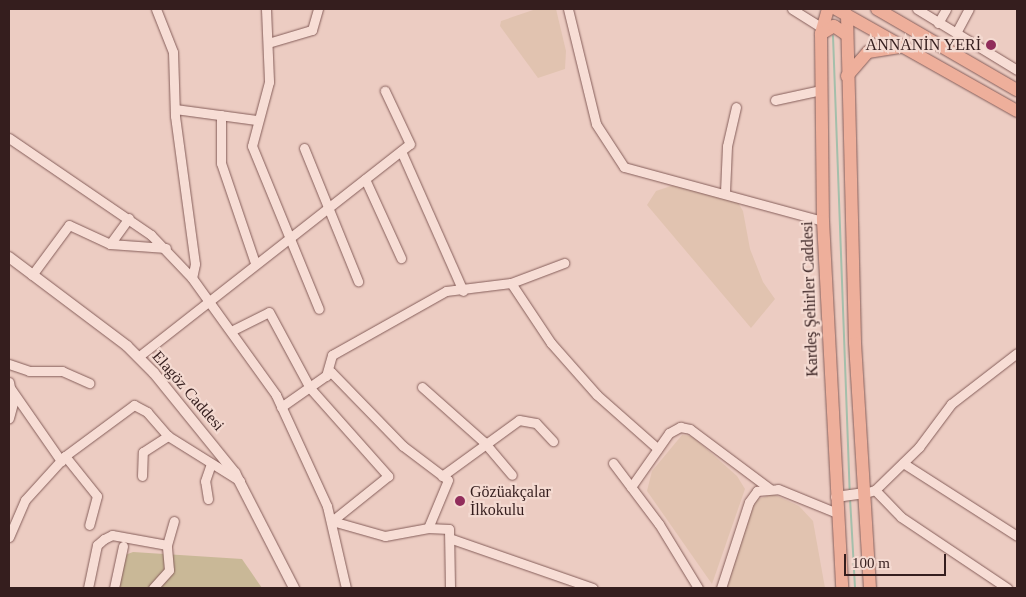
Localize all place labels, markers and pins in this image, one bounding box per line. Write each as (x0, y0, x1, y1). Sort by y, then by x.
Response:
place label: ANNANİN YERİ (865, 35, 981, 55)
marker: ANNANİN YERİ (985, 39, 997, 51)
place label: Gözüakçalar İlkokulu (470, 482, 551, 520)
marker: Gözüakçalar İlkokulu (454, 495, 466, 507)

